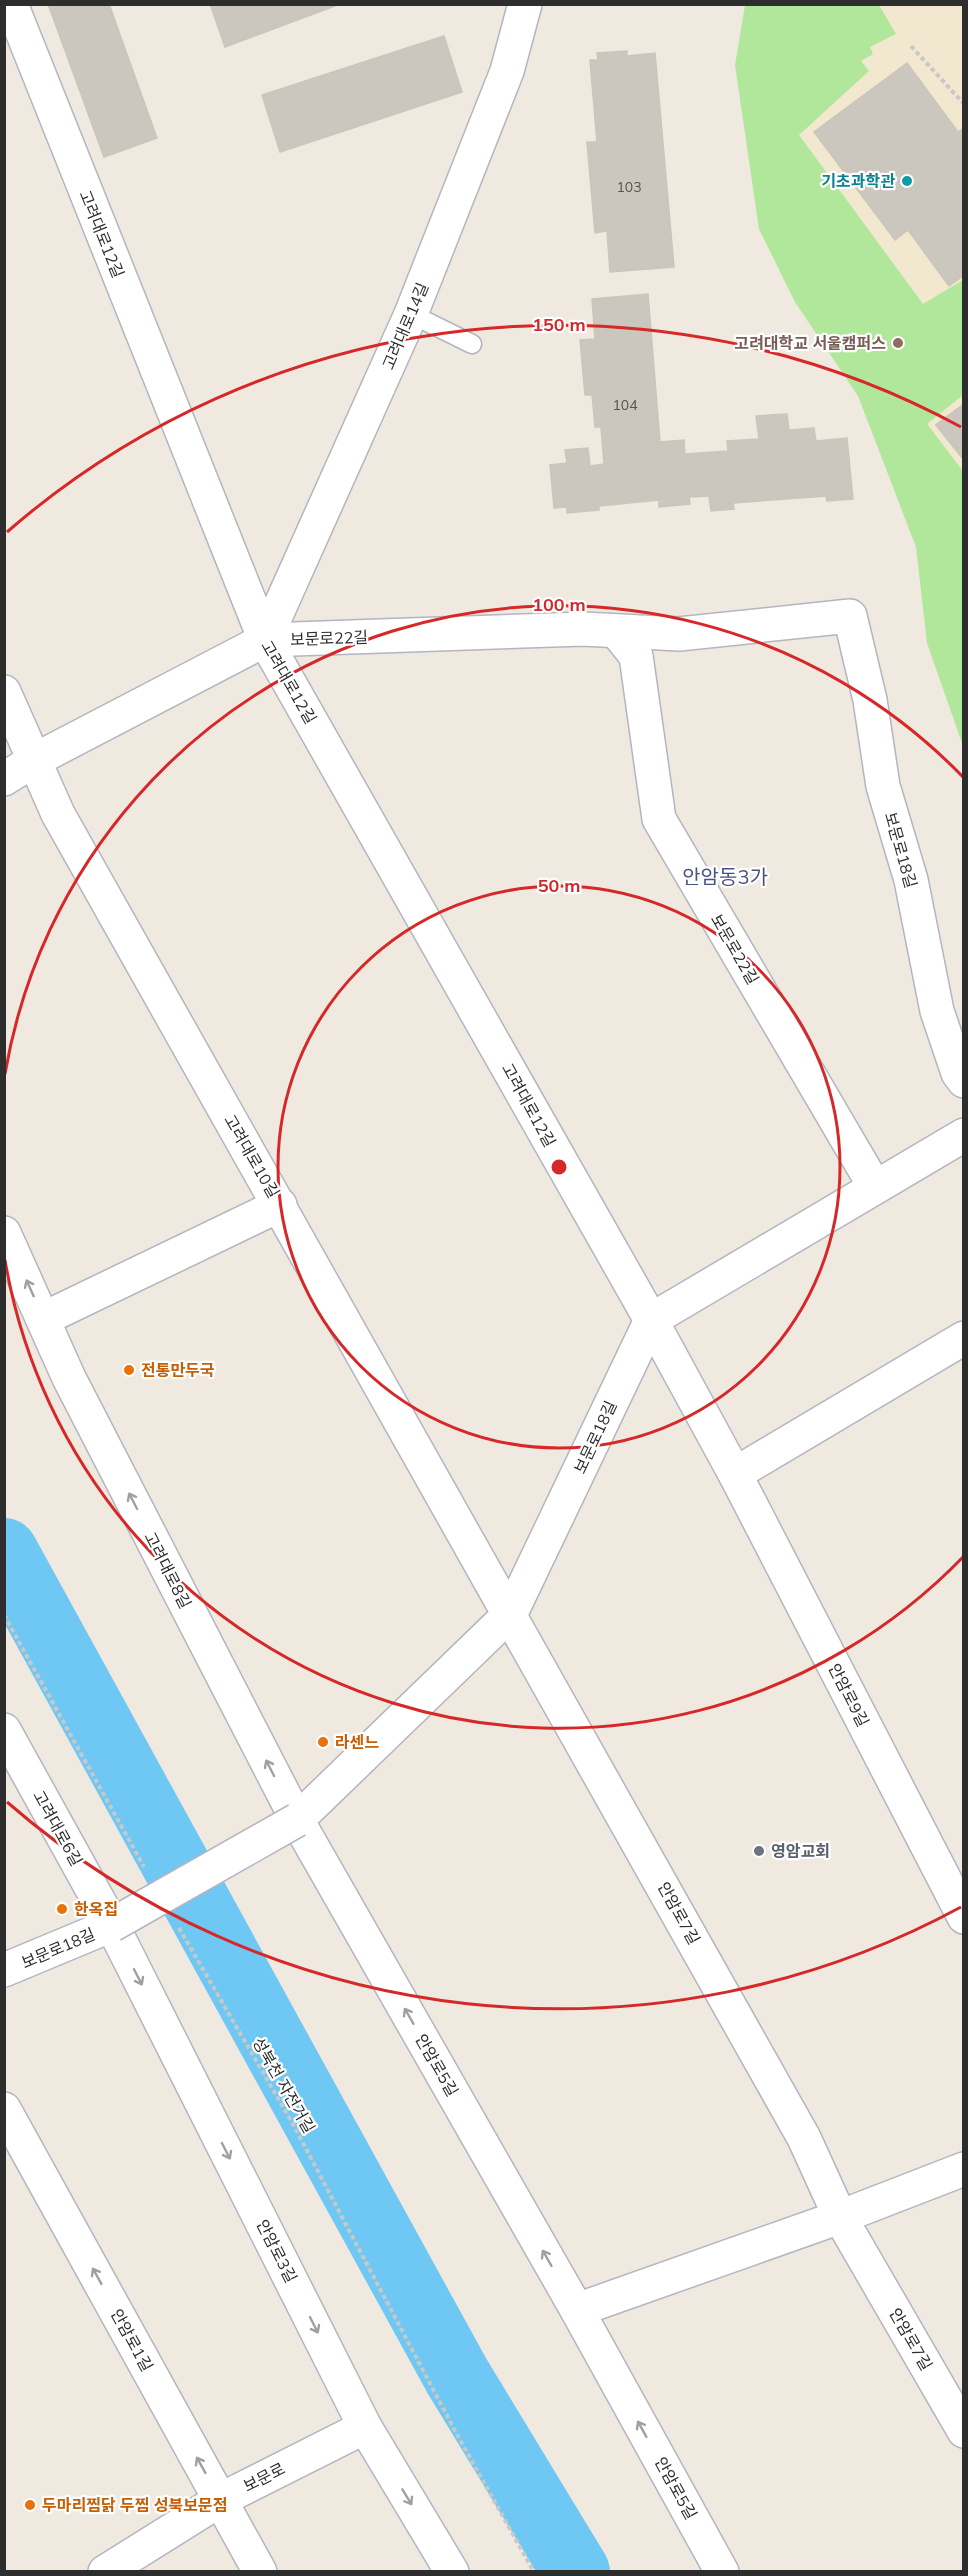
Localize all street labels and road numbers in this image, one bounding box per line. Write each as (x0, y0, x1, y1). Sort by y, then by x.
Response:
street label: 고려대로12길 (75, 187, 129, 281)
street label: 고려대로14길 (378, 279, 432, 373)
street label: 보문로22길 (290, 627, 368, 649)
street label: 고려대로12길 (257, 637, 321, 727)
street label: 보문로18길 (881, 810, 921, 890)
street label: 보문로22길 (707, 910, 763, 988)
street label: 고려대로12길 (498, 1060, 560, 1150)
street label: 고려대로10길 (220, 1111, 284, 1201)
street label: 보문로18길 (569, 1397, 621, 1477)
street label: 고려대로8길 (140, 1528, 196, 1612)
street label: 안암로9길 (825, 1660, 873, 1730)
street label: 고려대로6길 (29, 1787, 87, 1869)
street label: 안암로7길 (654, 1878, 704, 1948)
street label: 보문로18길 (18, 1924, 98, 1972)
street label: 안암로5길 (411, 2030, 463, 2100)
street label: 성북천 자전거길 (249, 2034, 319, 2136)
street label: 안암로3길 (253, 2216, 301, 2286)
street label: 안암로7길 (885, 2304, 937, 2374)
street label: 안암로1길 (107, 2305, 157, 2375)
street label: 안암로5길 (651, 2453, 701, 2523)
street label: 보문로 (240, 2458, 288, 2496)

